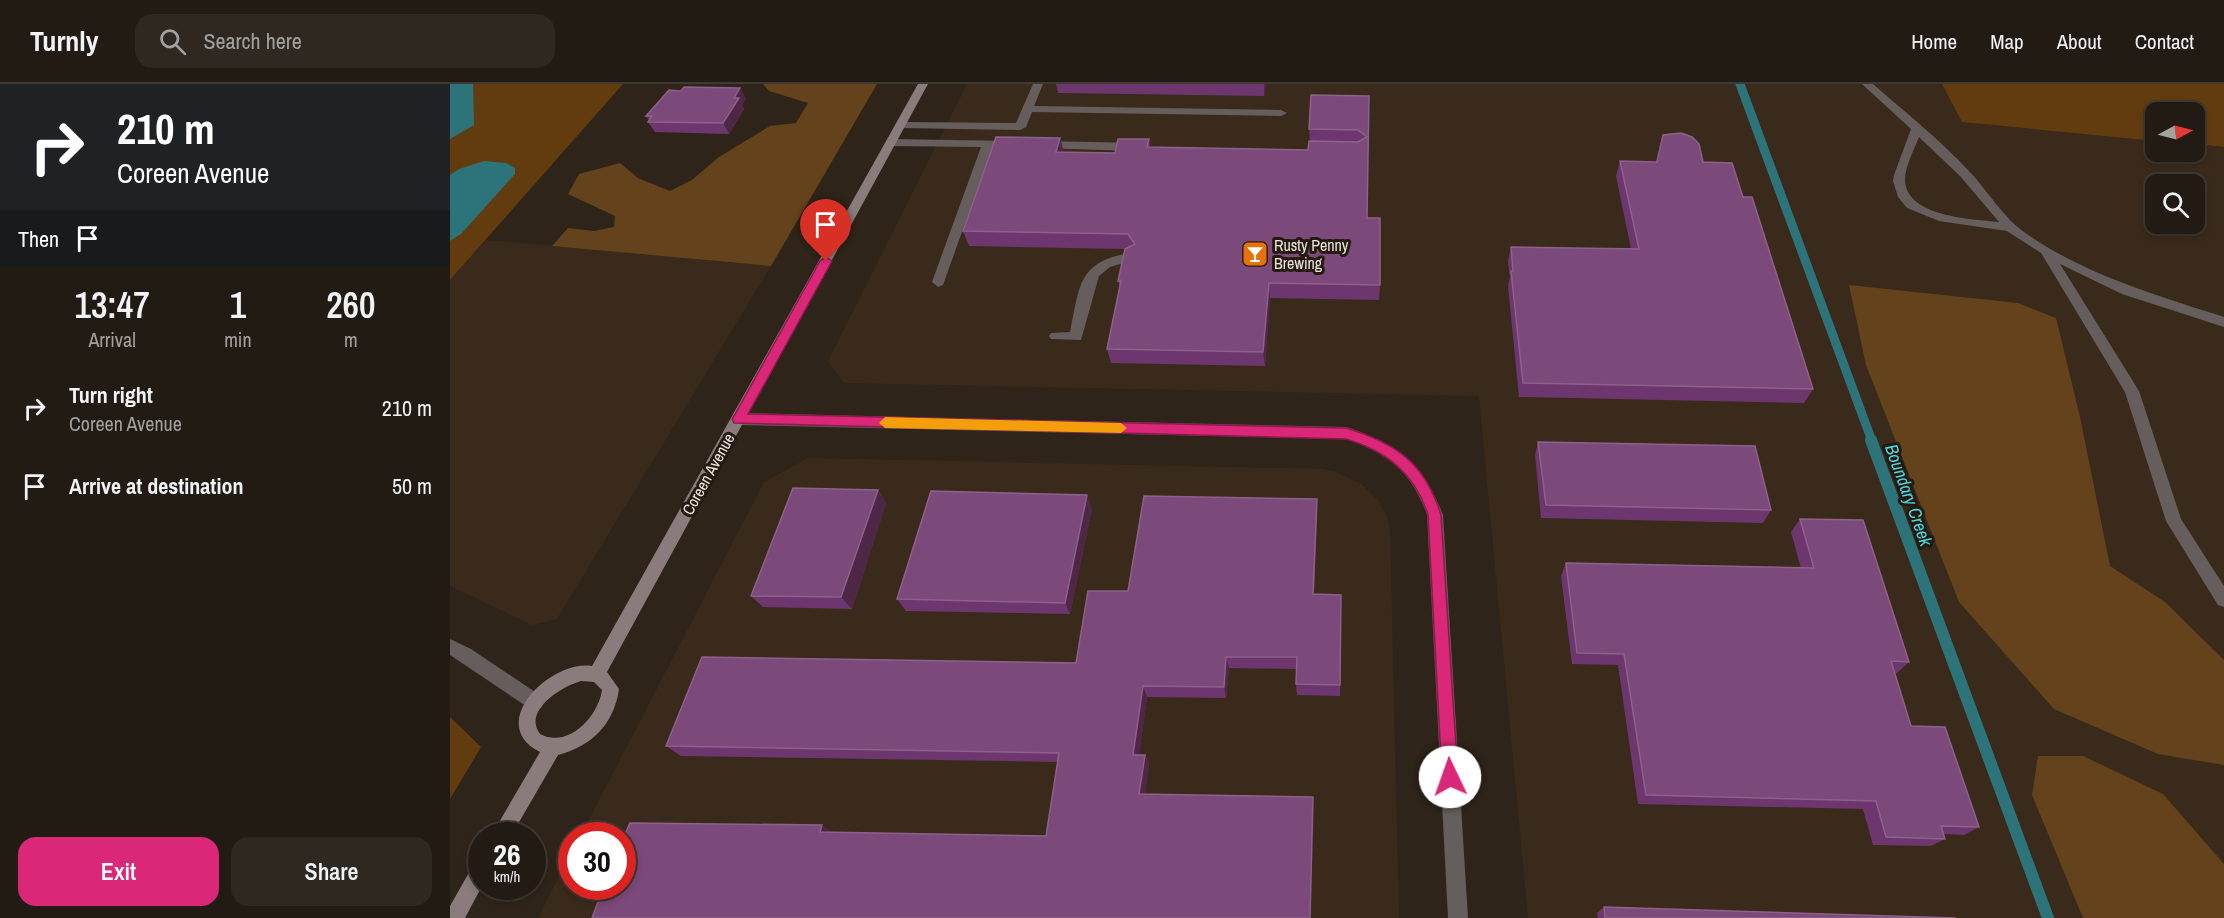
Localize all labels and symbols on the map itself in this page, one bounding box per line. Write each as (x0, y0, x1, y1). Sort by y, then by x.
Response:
north arrow (2145, 102, 2205, 162)
pin (800, 199, 851, 261)
place label: Rusty Penny Brewing (1274, 234, 1349, 274)
bar icon: Rusty Penny Brewing (1240, 239, 1270, 269)
street label: Coreen Avenue (677, 429, 739, 519)
water label: Boundary Creek (1879, 441, 1939, 550)
position arrow (1418, 745, 1482, 809)
speed limit sign: 30 (558, 822, 636, 900)

